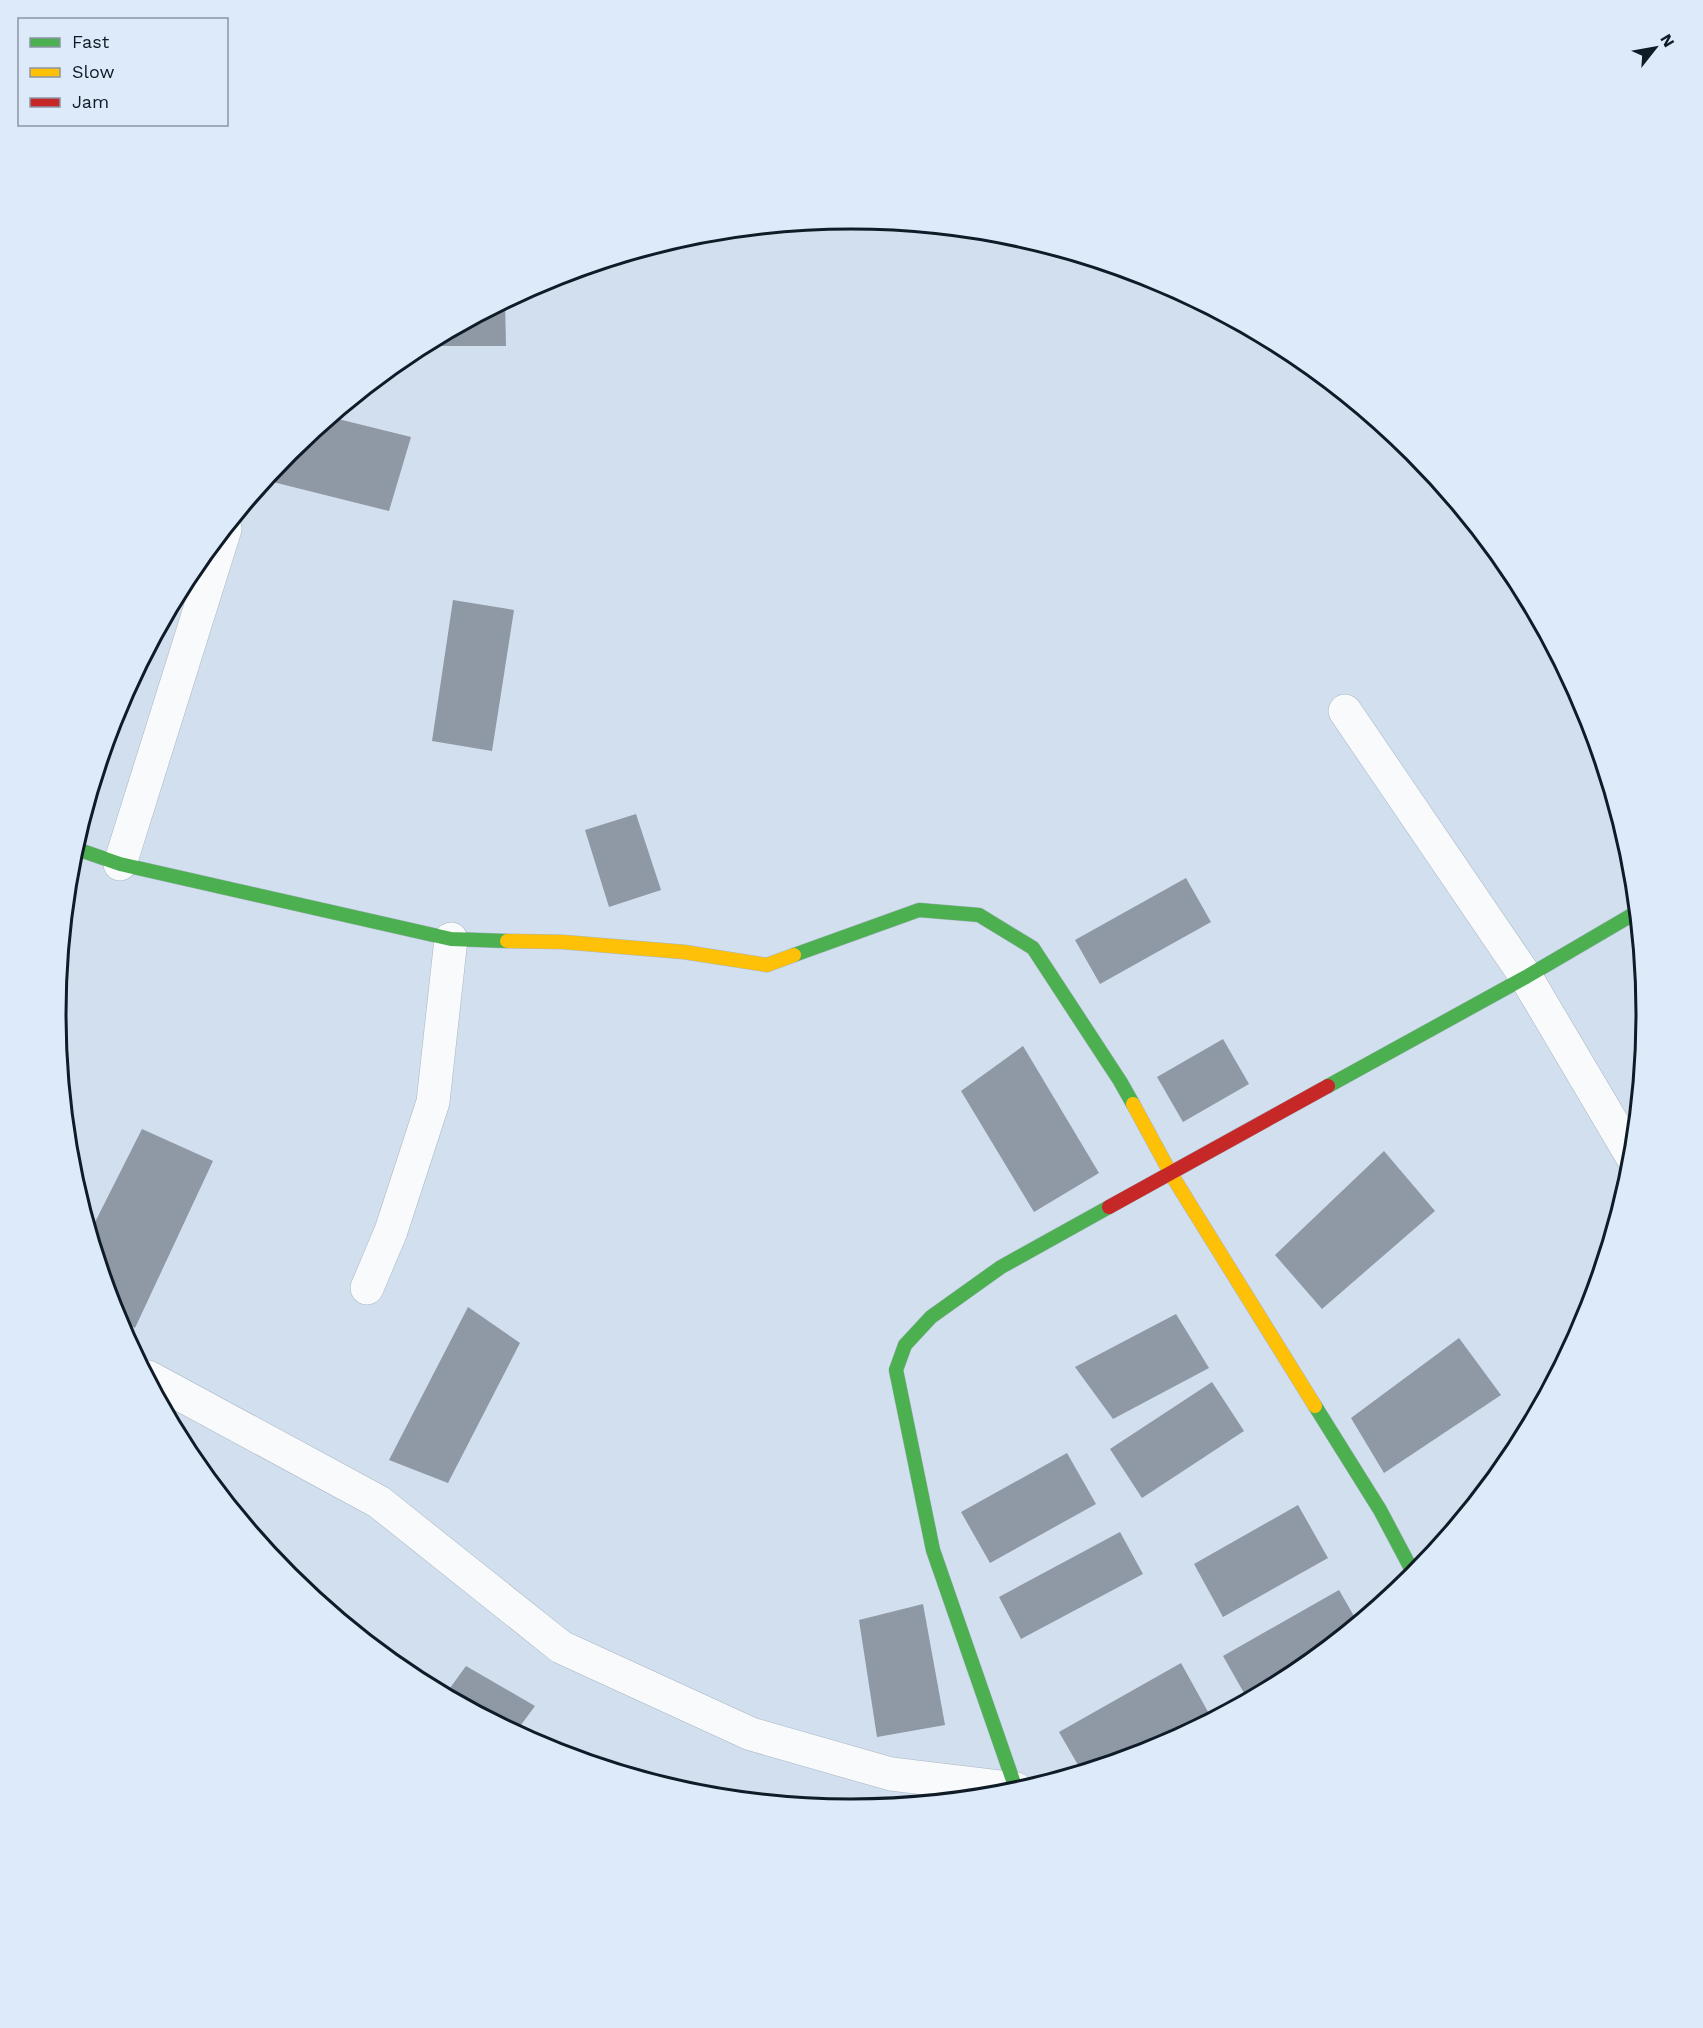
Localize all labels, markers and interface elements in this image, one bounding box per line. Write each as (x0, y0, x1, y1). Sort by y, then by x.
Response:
legend (18, 18, 228, 126)
north arrow (1625, 18, 1685, 78)
text: Fast (72, 31, 110, 52)
text: N (1656, 31, 1679, 51)
text: Slow (72, 61, 115, 82)
text: Jam (72, 91, 109, 112)

